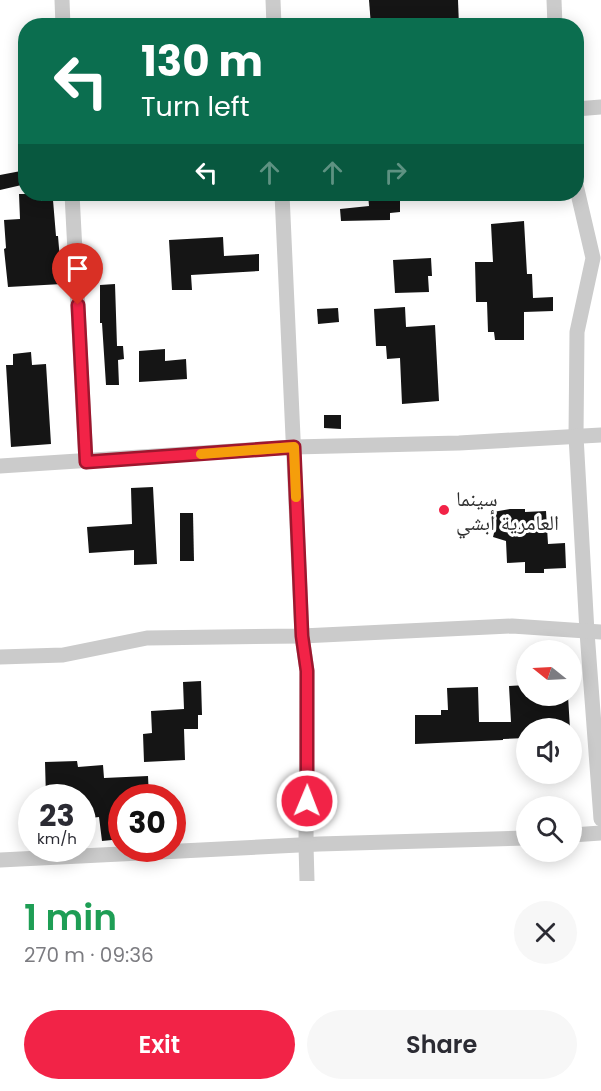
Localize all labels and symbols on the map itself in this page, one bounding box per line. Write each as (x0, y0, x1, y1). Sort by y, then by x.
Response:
pin (52, 243, 103, 305)
place label: سينما العامرية أبشي (456, 484, 559, 539)
marker: سينما العامرية أبشي (437, 503, 451, 517)
north arrow (516, 640, 582, 706)
position arrow (275, 769, 339, 833)
speed limit sign: 30 (108, 784, 186, 862)

